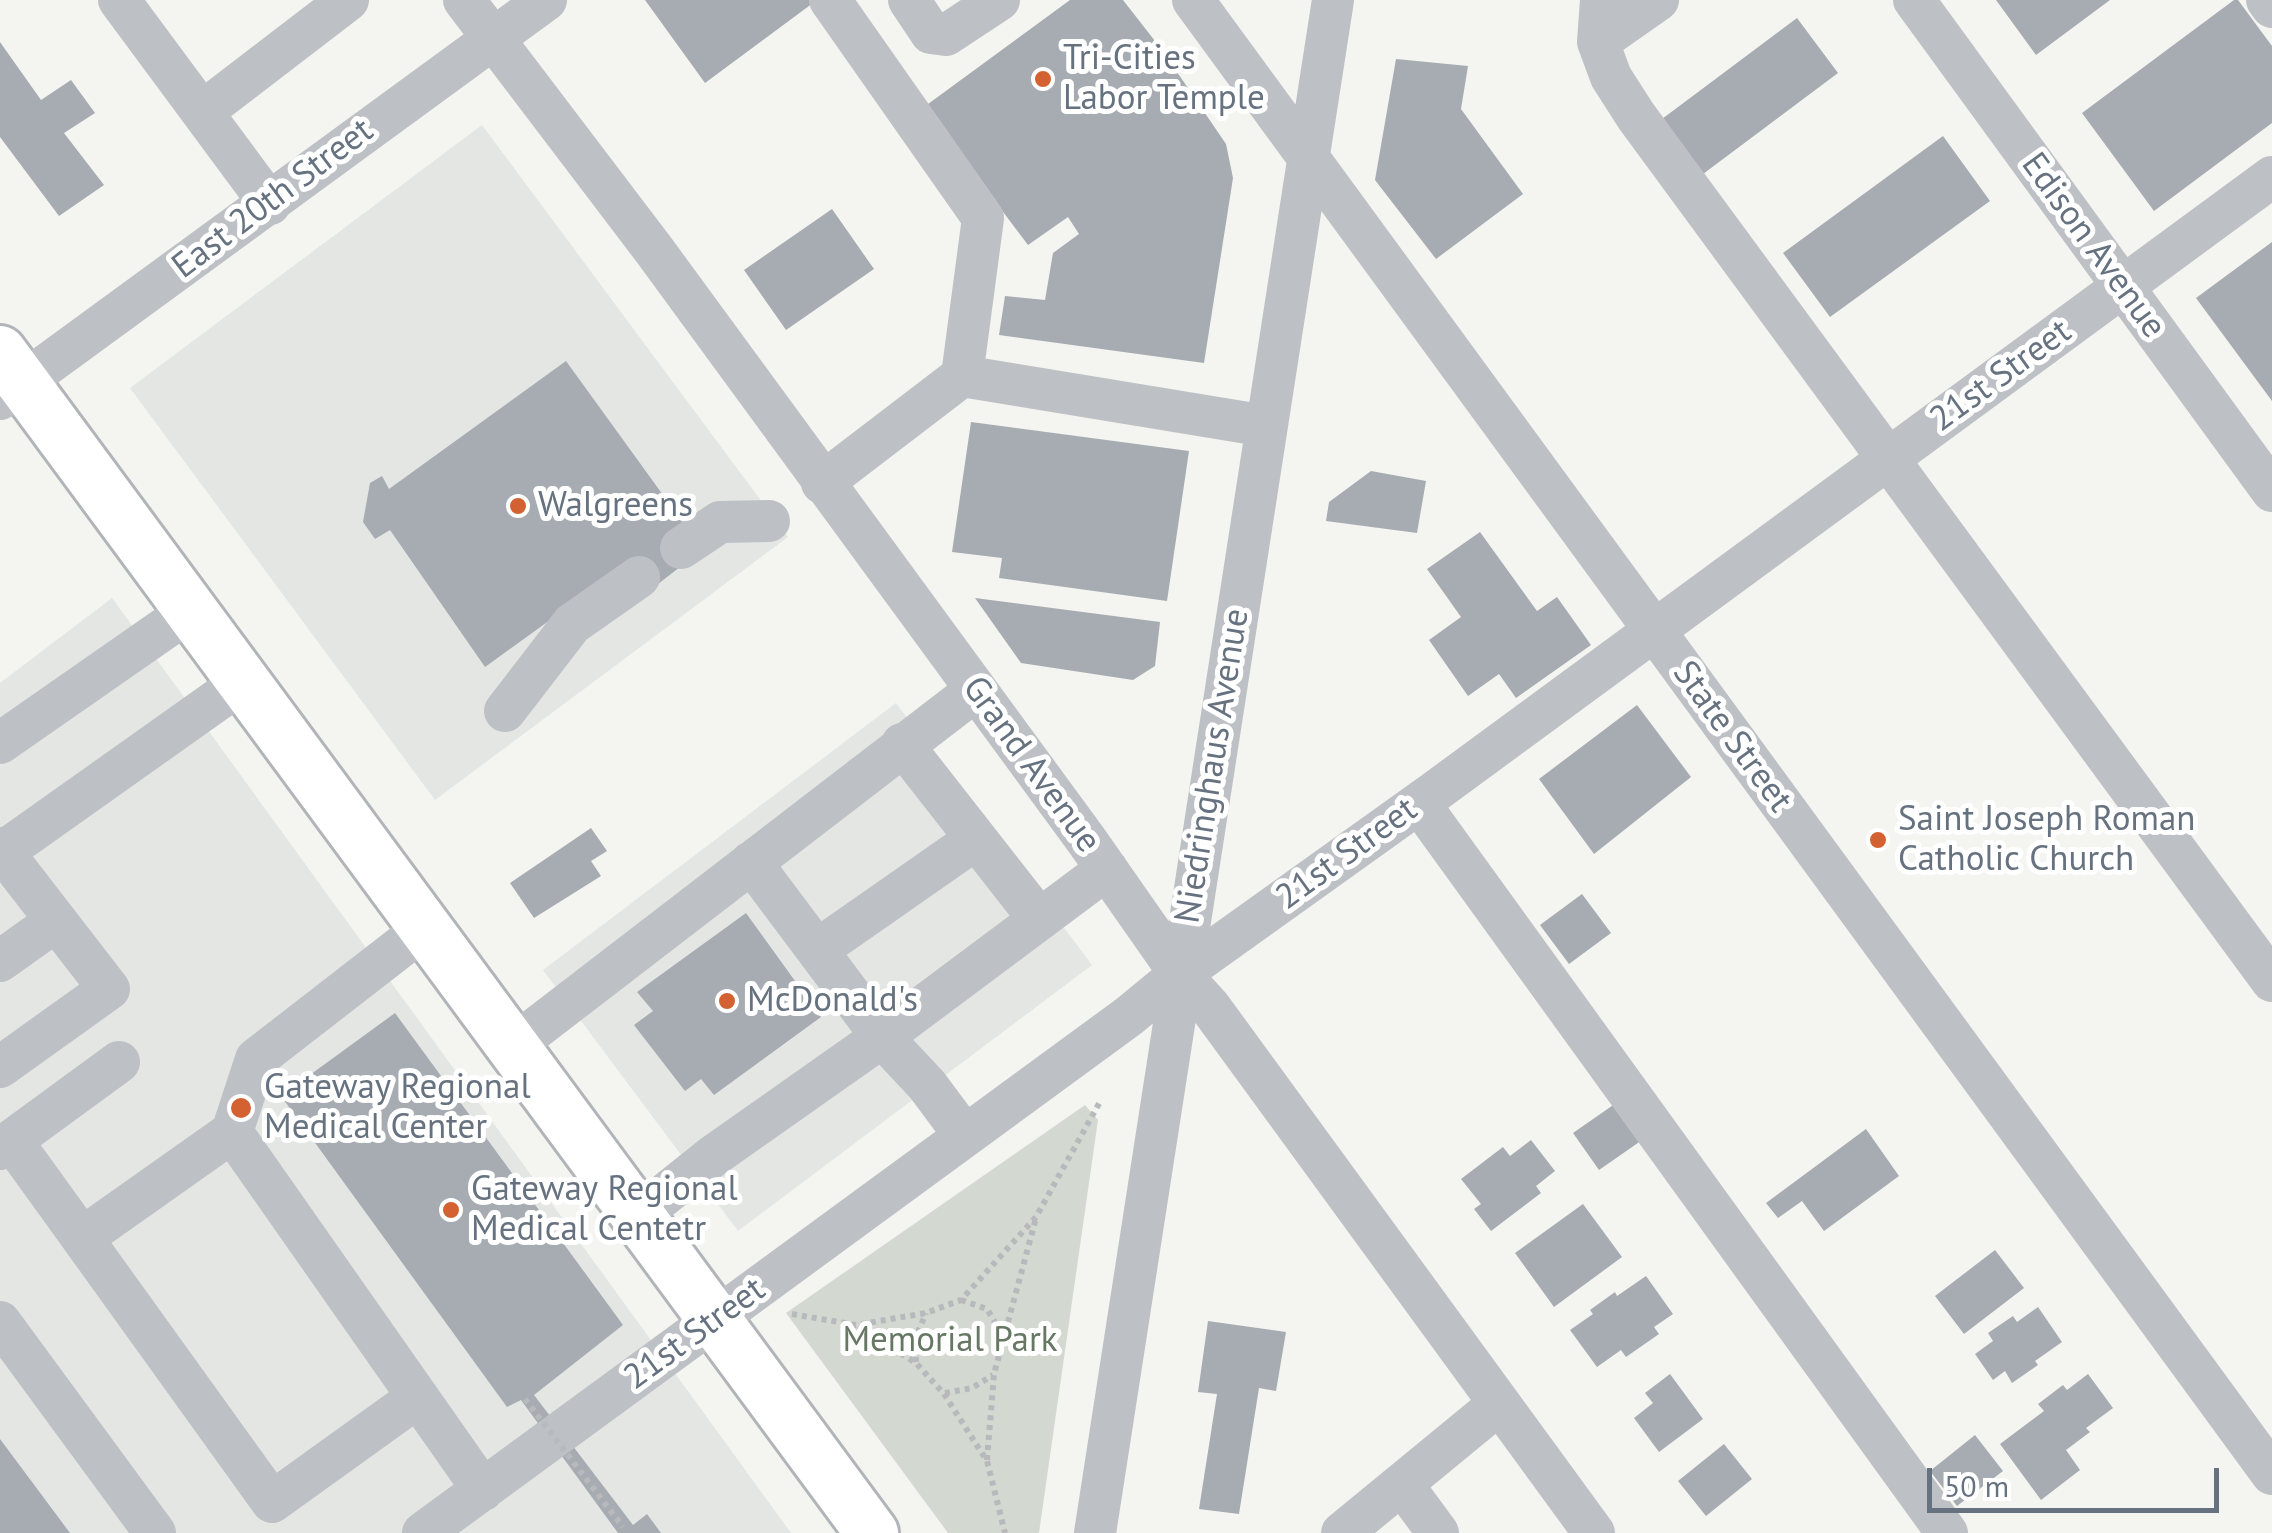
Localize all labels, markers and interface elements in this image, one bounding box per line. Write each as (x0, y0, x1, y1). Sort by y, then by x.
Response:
place label: Tri-Cities Labor Temple (1063, 38, 1265, 120)
marker: Tri-Cities Labor Temple (1032, 68, 1054, 90)
street label: East 20th Street (165, 110, 381, 288)
street label: Edison Avenue (2012, 145, 2174, 347)
street label: 21st Street (1923, 311, 2079, 441)
place label: Walgreens (538, 485, 693, 527)
marker: Walgreens (507, 495, 529, 517)
street label: Niedringhaus Avenue (1167, 606, 1259, 926)
street label: State Street (1663, 654, 1801, 820)
street label: Grand Avenue (953, 669, 1109, 861)
street label: 21st Street (1269, 789, 1425, 919)
place label: Saint Joseph Roman Catholic Church (1898, 799, 2195, 881)
marker: Saint Joseph Roman Catholic Church (1867, 829, 1889, 851)
place label: McDonald's (747, 980, 918, 1022)
marker: McDonald's (716, 990, 738, 1012)
place label: Gateway Regional Medical Center (264, 1067, 531, 1149)
marker: Gateway Regional Medical Center (228, 1095, 254, 1121)
place label: Gateway Regional Medical Centetr (471, 1169, 738, 1251)
marker: Gateway Regional Medical Centetr (440, 1199, 462, 1221)
street label: 21st Street (617, 1269, 773, 1399)
park label: Memorial Park (842, 1320, 1058, 1362)
scale bar (1932, 1448, 2224, 1510)
text: 50 m (1944, 1466, 2009, 1505)

